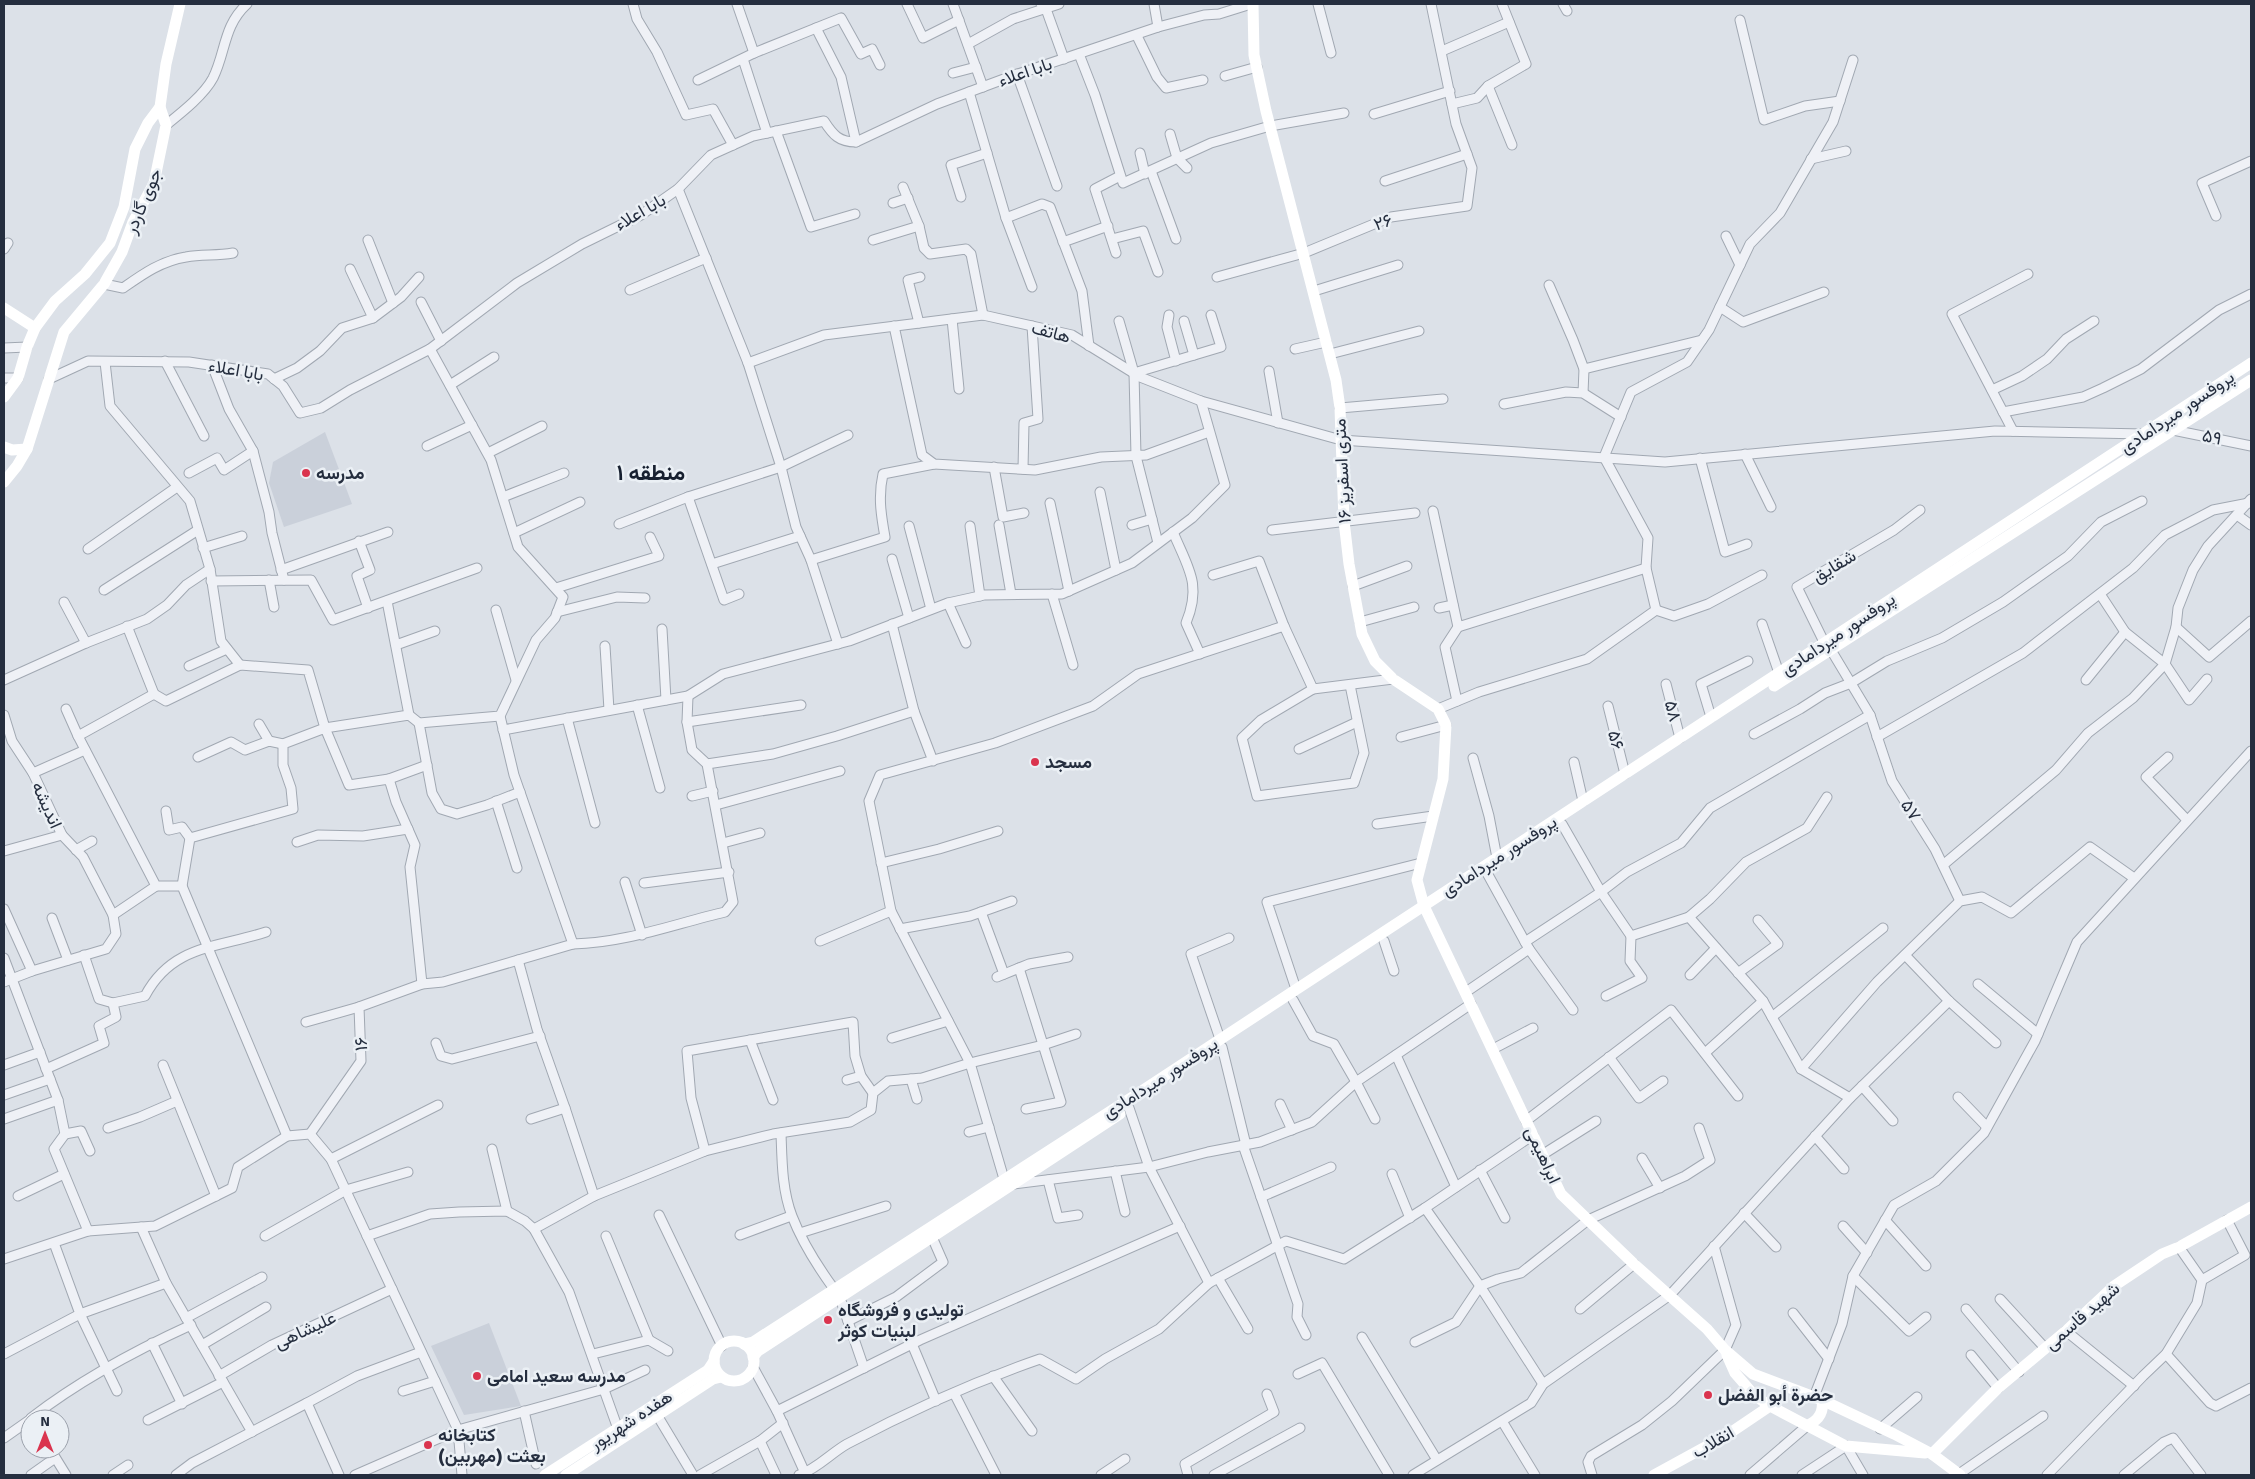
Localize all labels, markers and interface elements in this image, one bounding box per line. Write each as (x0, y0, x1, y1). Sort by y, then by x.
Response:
street label: بابا اعلاء (995, 53, 1055, 91)
street label: جوی گاردر (119, 165, 167, 238)
street label: بابا اعلاء (610, 189, 670, 235)
street label: ۲۶ (1371, 209, 1395, 235)
street label: هاتف (1029, 316, 1073, 348)
street label: بابا اعلاء (207, 354, 265, 386)
street label: پروفسور میردامادی (2116, 366, 2239, 459)
street label: ۱۶ متری اسفریز (1328, 418, 1356, 524)
street label: ۵۹ (2200, 424, 2224, 450)
district label: منطقه ۱ (617, 459, 685, 486)
place label: مدرسه (316, 462, 365, 484)
marker: مدرسه (300, 467, 312, 479)
street label: شقایق (1808, 544, 1860, 588)
street label: پروفسور میردامادی (1777, 588, 1900, 681)
street label: ۵۸ (1660, 698, 1686, 724)
street label: ۵۶ (1603, 728, 1629, 752)
place label: مسجد (1045, 751, 1092, 773)
marker: مسجد (1029, 756, 1041, 768)
street label: اندیشه (27, 778, 67, 832)
street label: ۵۷ (1896, 795, 1926, 825)
street label: پروفسور میردامادی (1437, 811, 1561, 902)
street label: پروفسور میردامادی (1098, 1033, 1222, 1124)
street label: ۱۶ (350, 1036, 372, 1052)
street label: ابراهیمی (1520, 1123, 1566, 1187)
street label: شهید قاسمی (2040, 1277, 2124, 1355)
place label: تولیدی و فروشگاه لبنیات کوثر (837, 1299, 964, 1342)
street label: علیشاهی (271, 1306, 339, 1354)
marker: تولیدی و فروشگاه لبنیات کوثر (822, 1314, 834, 1326)
place label: مدرسه سعید امامی (487, 1365, 626, 1387)
marker: مدرسه سعید امامی (471, 1370, 483, 1382)
place label: حضرة أبو الفضل (1718, 1384, 1833, 1406)
street label: هفده شهریور (585, 1385, 677, 1455)
marker: حضرة أبو الفضل (1702, 1389, 1714, 1401)
north arrow (20, 1409, 70, 1459)
text: N (40, 1413, 50, 1430)
street label: انقلاب (1688, 1421, 1738, 1463)
place label: کتابخانه بعثت (مهربین) (438, 1424, 546, 1467)
marker: کتابخانه بعثت (مهربین) (422, 1439, 434, 1451)

